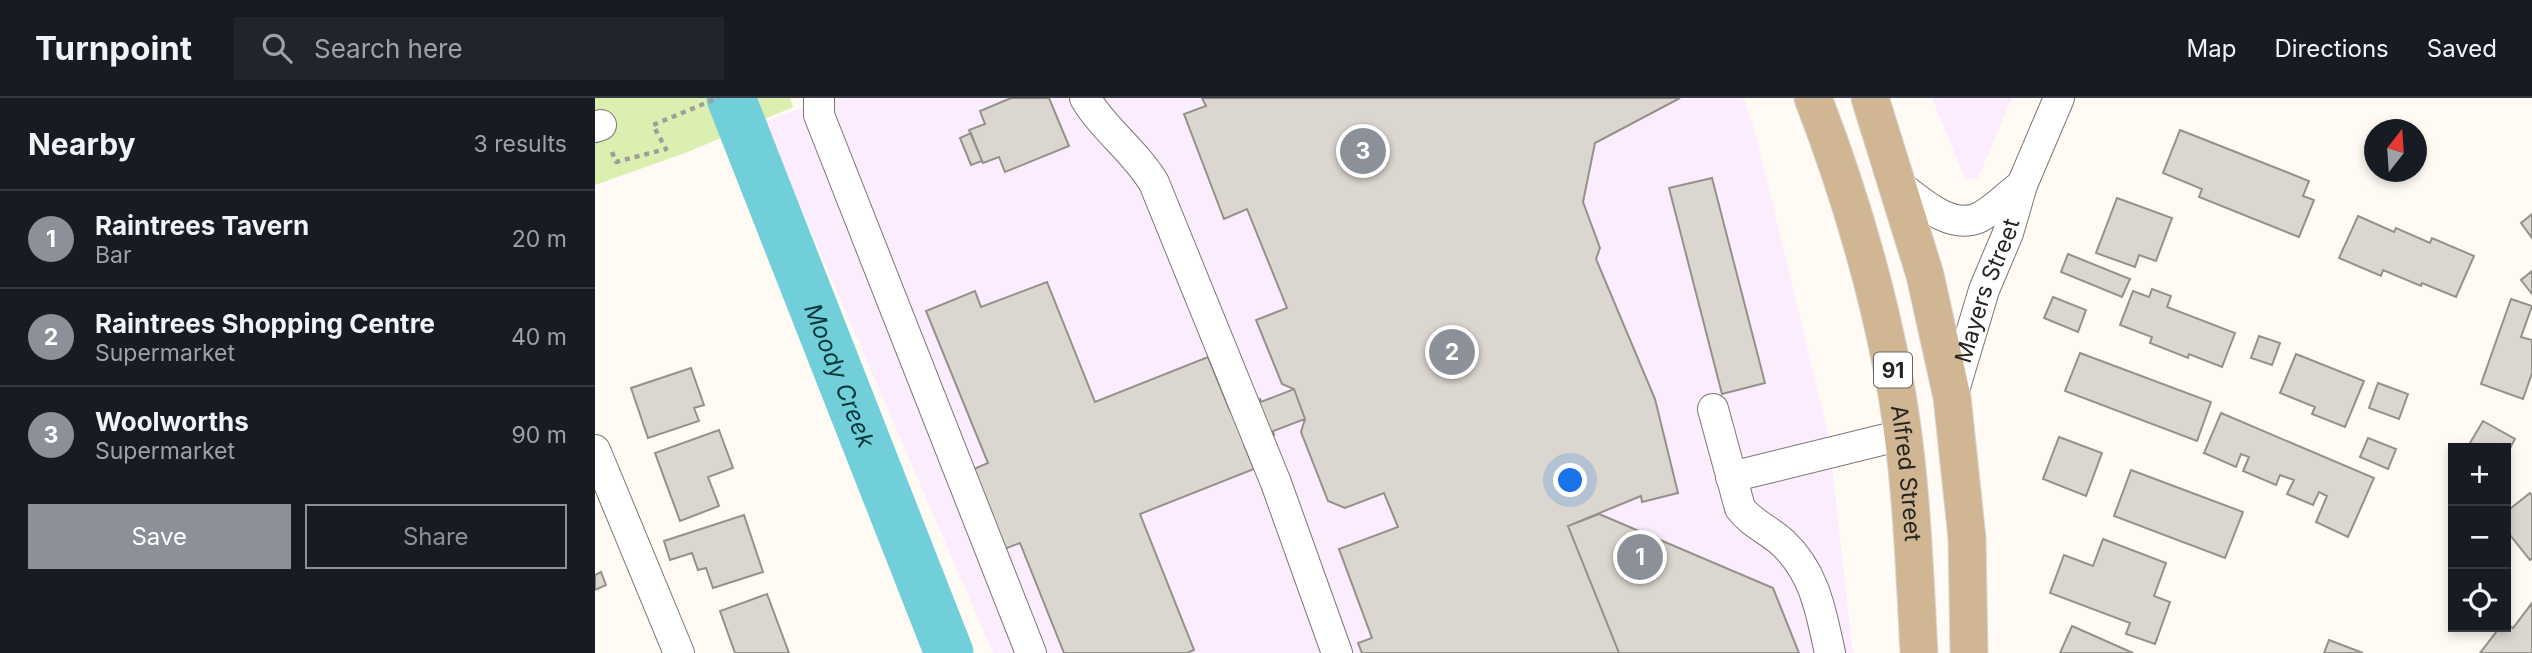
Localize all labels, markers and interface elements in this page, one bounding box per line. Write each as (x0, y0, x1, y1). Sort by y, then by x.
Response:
search box (234, 17, 724, 80)
text: Turnpoint (35, 28, 192, 68)
icon: search (258, 29, 296, 67)
text: Search here (314, 33, 463, 64)
text: Map (2187, 34, 2236, 63)
text: Directions (2274, 34, 2389, 63)
text: Saved (2427, 34, 2497, 63)
north arrow (2364, 119, 2427, 182)
pin: 3 (1340, 125, 1386, 177)
text: Nearby (28, 126, 136, 162)
text: 3 results (474, 130, 567, 158)
text: Raintrees Tavern (95, 210, 309, 241)
street label: Mayers Street (1949, 215, 2026, 366)
text: 1 (46, 225, 56, 253)
text: 20 m (512, 225, 567, 253)
text: Bar (95, 241, 132, 269)
water label: Moody Creek (799, 299, 882, 452)
text: Raintrees Shopping Centre (95, 308, 435, 339)
text: 2 (44, 323, 58, 351)
text: 40 m (511, 323, 567, 351)
pin: 2 (1429, 326, 1475, 378)
text: Supermarket (95, 339, 235, 367)
road number: 91 (1874, 352, 1912, 388)
street label: Alfred Street (1885, 403, 1927, 543)
text: Woolworths (95, 406, 249, 437)
text: 3 (44, 421, 58, 449)
text: 90 m (512, 421, 567, 449)
text: Supermarket (95, 437, 235, 465)
map controls (2448, 443, 2511, 632)
button: + (2448, 443, 2511, 506)
your location (1553, 463, 1587, 497)
button: Save (28, 504, 291, 569)
button: Share (305, 504, 567, 569)
button: − (2448, 506, 2511, 569)
pin: 1 (1617, 531, 1663, 583)
button: locate (2448, 569, 2511, 632)

